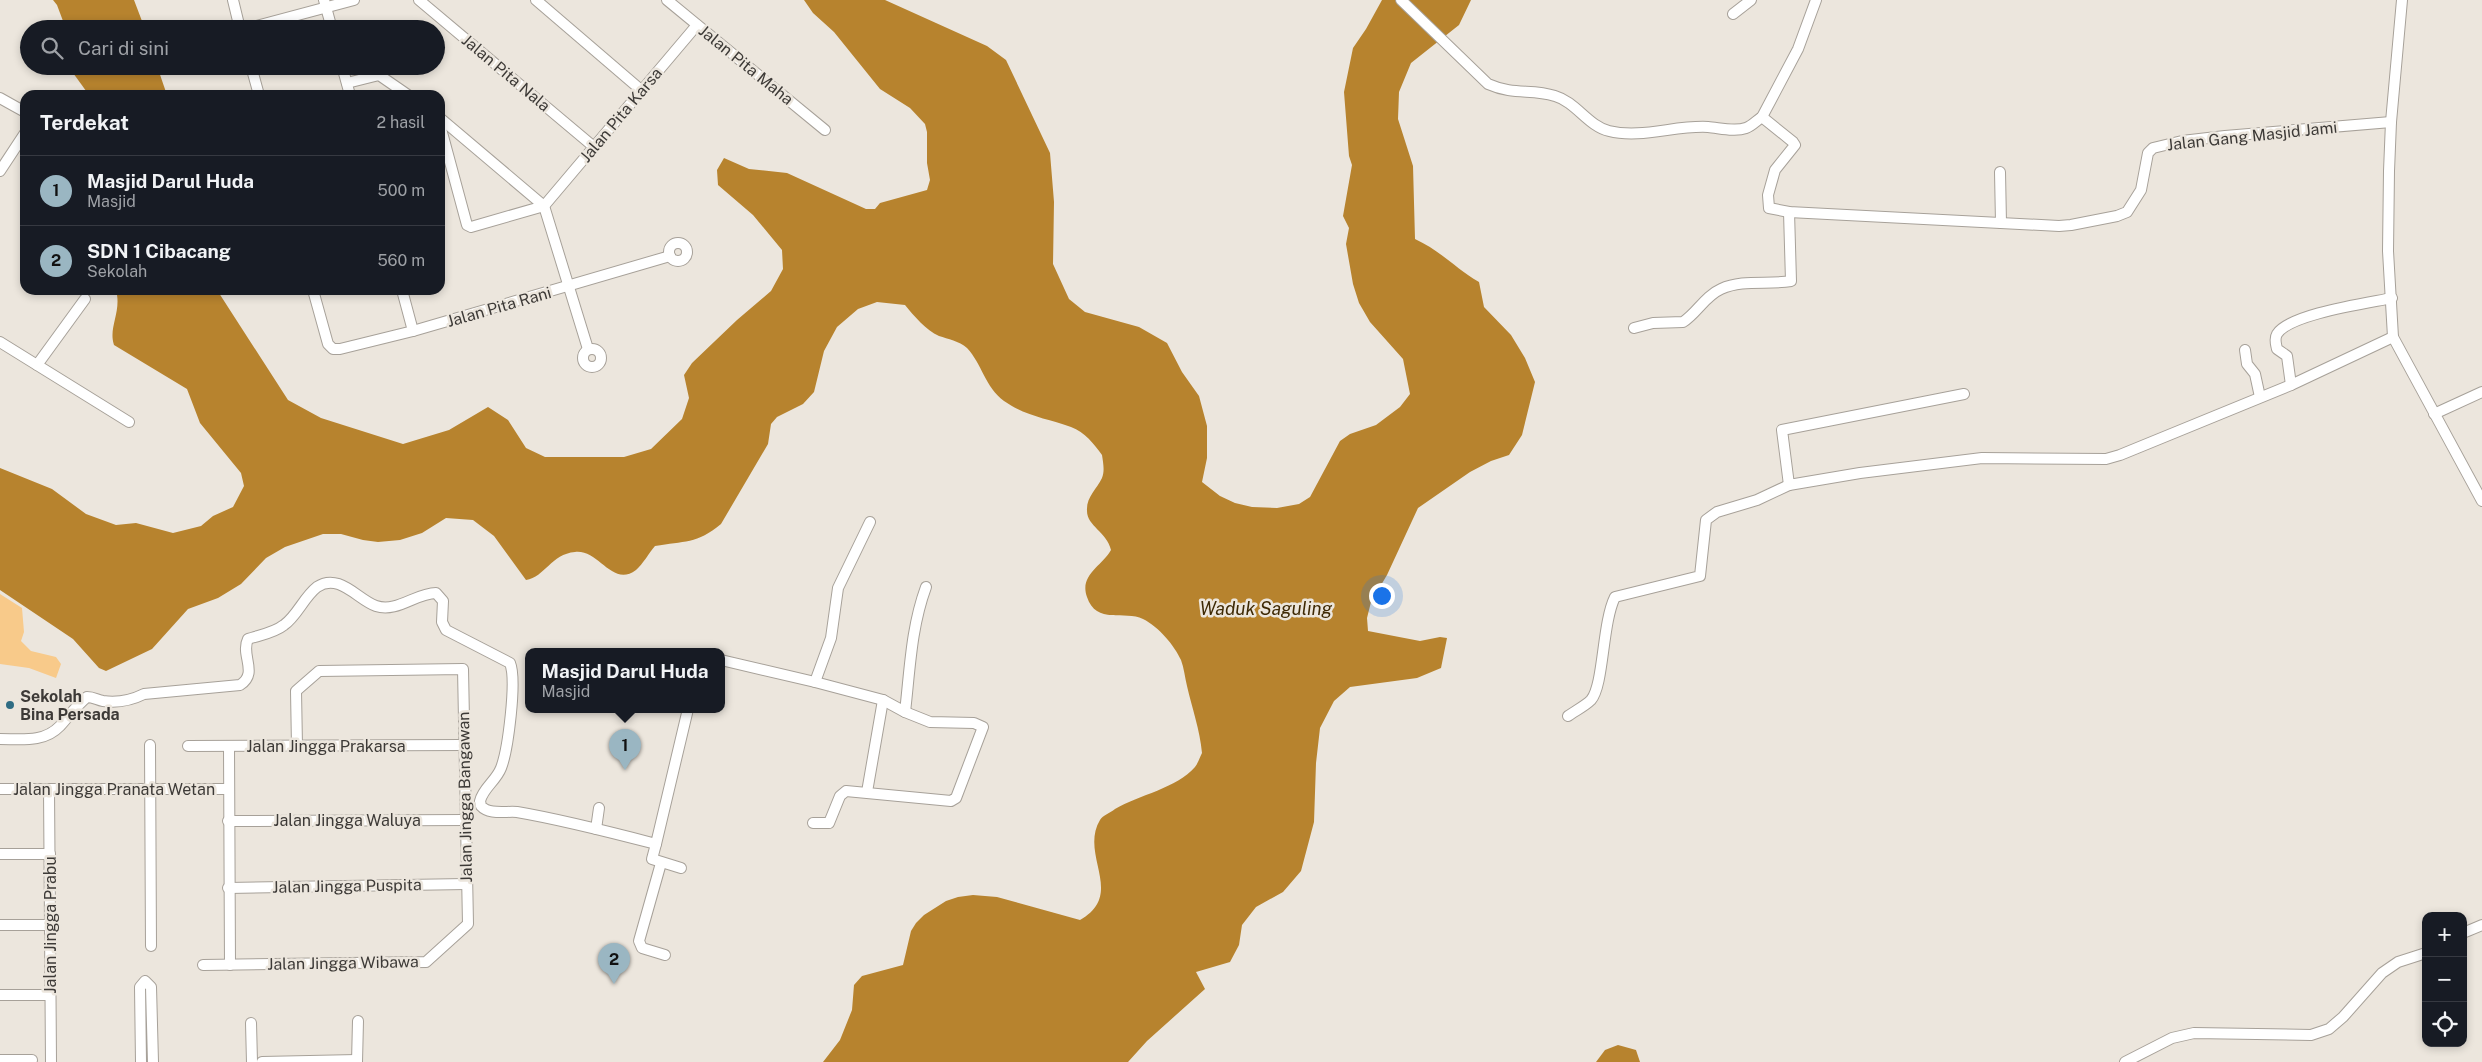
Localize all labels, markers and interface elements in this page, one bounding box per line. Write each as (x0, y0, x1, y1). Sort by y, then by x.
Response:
search box (20, 20, 445, 75)
street label: Jalan Pita Maha (695, 21, 797, 109)
street label: Jalan Pita Nala (458, 31, 554, 115)
icon: search (38, 34, 66, 62)
text: Cari di sini (78, 37, 169, 59)
street label: Jalan Pita Karsa (576, 64, 666, 166)
text: Terdekat (40, 110, 129, 135)
text: 2 hasil (377, 113, 425, 132)
street label: Jalan Gang Masjid Jami (2166, 118, 2338, 154)
text: Masjid Darul Huda (87, 170, 254, 192)
text: 1 (53, 181, 59, 200)
text: 500 m (378, 181, 425, 200)
text: Masjid (87, 192, 136, 211)
text: SDN 1 Cibacang (87, 240, 231, 262)
text: 2 (51, 251, 61, 270)
text: 560 m (377, 251, 425, 270)
text: Sekolah (87, 262, 147, 281)
street label: Jalan Pita Rani (445, 283, 553, 331)
your location (1369, 583, 1395, 609)
water label: Waduk Saguling (1200, 598, 1332, 619)
popup (525, 648, 725, 713)
text: Masjid Darul Huda (542, 660, 708, 682)
text: Masjid (542, 682, 590, 701)
place label: Sekolah Bina Persada (20, 687, 120, 724)
marker: Sekolah Bina Persada (4, 699, 16, 711)
street label: Jalan Jingga Bangawan (454, 711, 476, 883)
pin: 1 (609, 729, 641, 770)
street label: Jalan Jingga Prakarsa (246, 737, 406, 756)
street label: Jalan Jingga Pranata Wetan (13, 780, 215, 799)
street label: Jalan Jingga Waluya (273, 811, 421, 830)
street label: Jalan Jingga Prabu (41, 856, 60, 994)
street label: Jalan Jingga Puspita (272, 875, 422, 897)
map controls (2422, 912, 2467, 1047)
button: + (2422, 912, 2467, 957)
pin: 2 (598, 943, 630, 984)
street label: Jalan Jingga Wibawa (267, 952, 419, 974)
button: − (2422, 957, 2467, 1002)
button: locate (2422, 1002, 2467, 1047)

